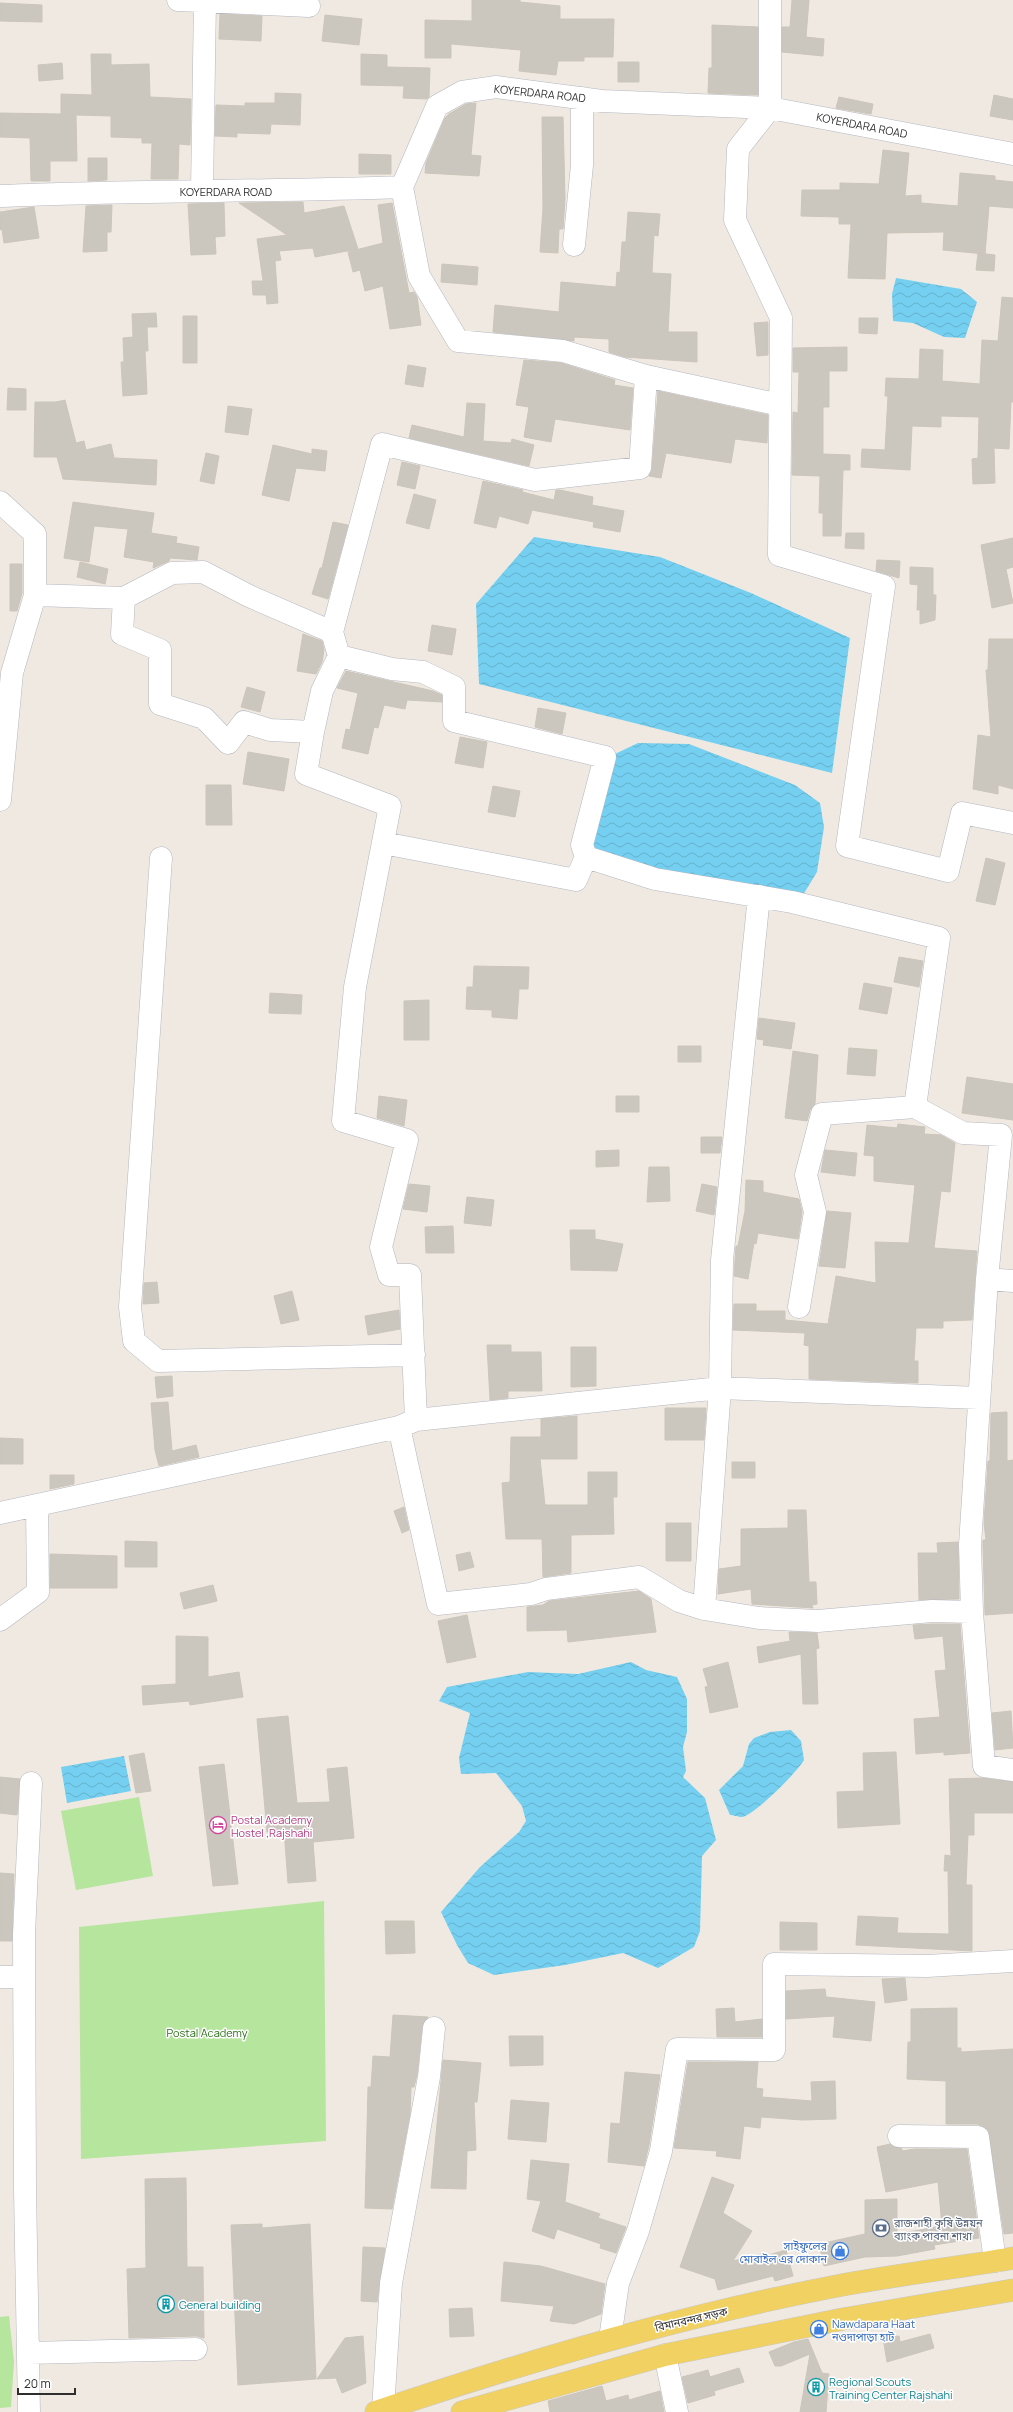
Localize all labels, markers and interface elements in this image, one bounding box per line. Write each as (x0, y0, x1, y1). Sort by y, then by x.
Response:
street label: KOYERDARA ROAD (493, 81, 587, 105)
street label: KOYERDARA ROAD (815, 109, 909, 141)
street label: KOYERDARA ROAD (180, 184, 272, 199)
place label: Postal Academy Hostel ,Rajshahi (231, 1812, 312, 1840)
hotel icon: Postal Academy Hostel ,Rajshahi (208, 1815, 228, 1835)
park label: Postal Academy (167, 2025, 248, 2040)
place label: রাজশাহী কৃষি উন্নয়ন ব্যাংক পাবনা শাখা (893, 2215, 983, 2243)
bank icon: রাজশাহী কৃষি উন্নয়ন ব্যাংক পাবনা শাখা (871, 2218, 891, 2238)
place label: সাইফুলের মোবাইল এর দোকান (740, 2238, 827, 2266)
shop icon: সাইফুলের মোবাইল এর দোকান (830, 2241, 850, 2261)
building icon: General building (156, 2294, 176, 2314)
place label: General building (179, 2297, 261, 2312)
street label: বিমানবন্দর সড়ক (652, 2303, 729, 2335)
place label: Nawdapara Haat নওদাপাড়া হাট (831, 2316, 915, 2344)
shop icon: Nawdapara Haat নওদাপাড়া হাট (809, 2319, 829, 2339)
scale bar (18, 2370, 75, 2396)
place label: Regional Scouts Training Center Rajshahi (829, 2374, 953, 2402)
text: 20 m (24, 2375, 51, 2392)
building icon: Regional Scouts Training Center Rajshahi (806, 2377, 826, 2397)

